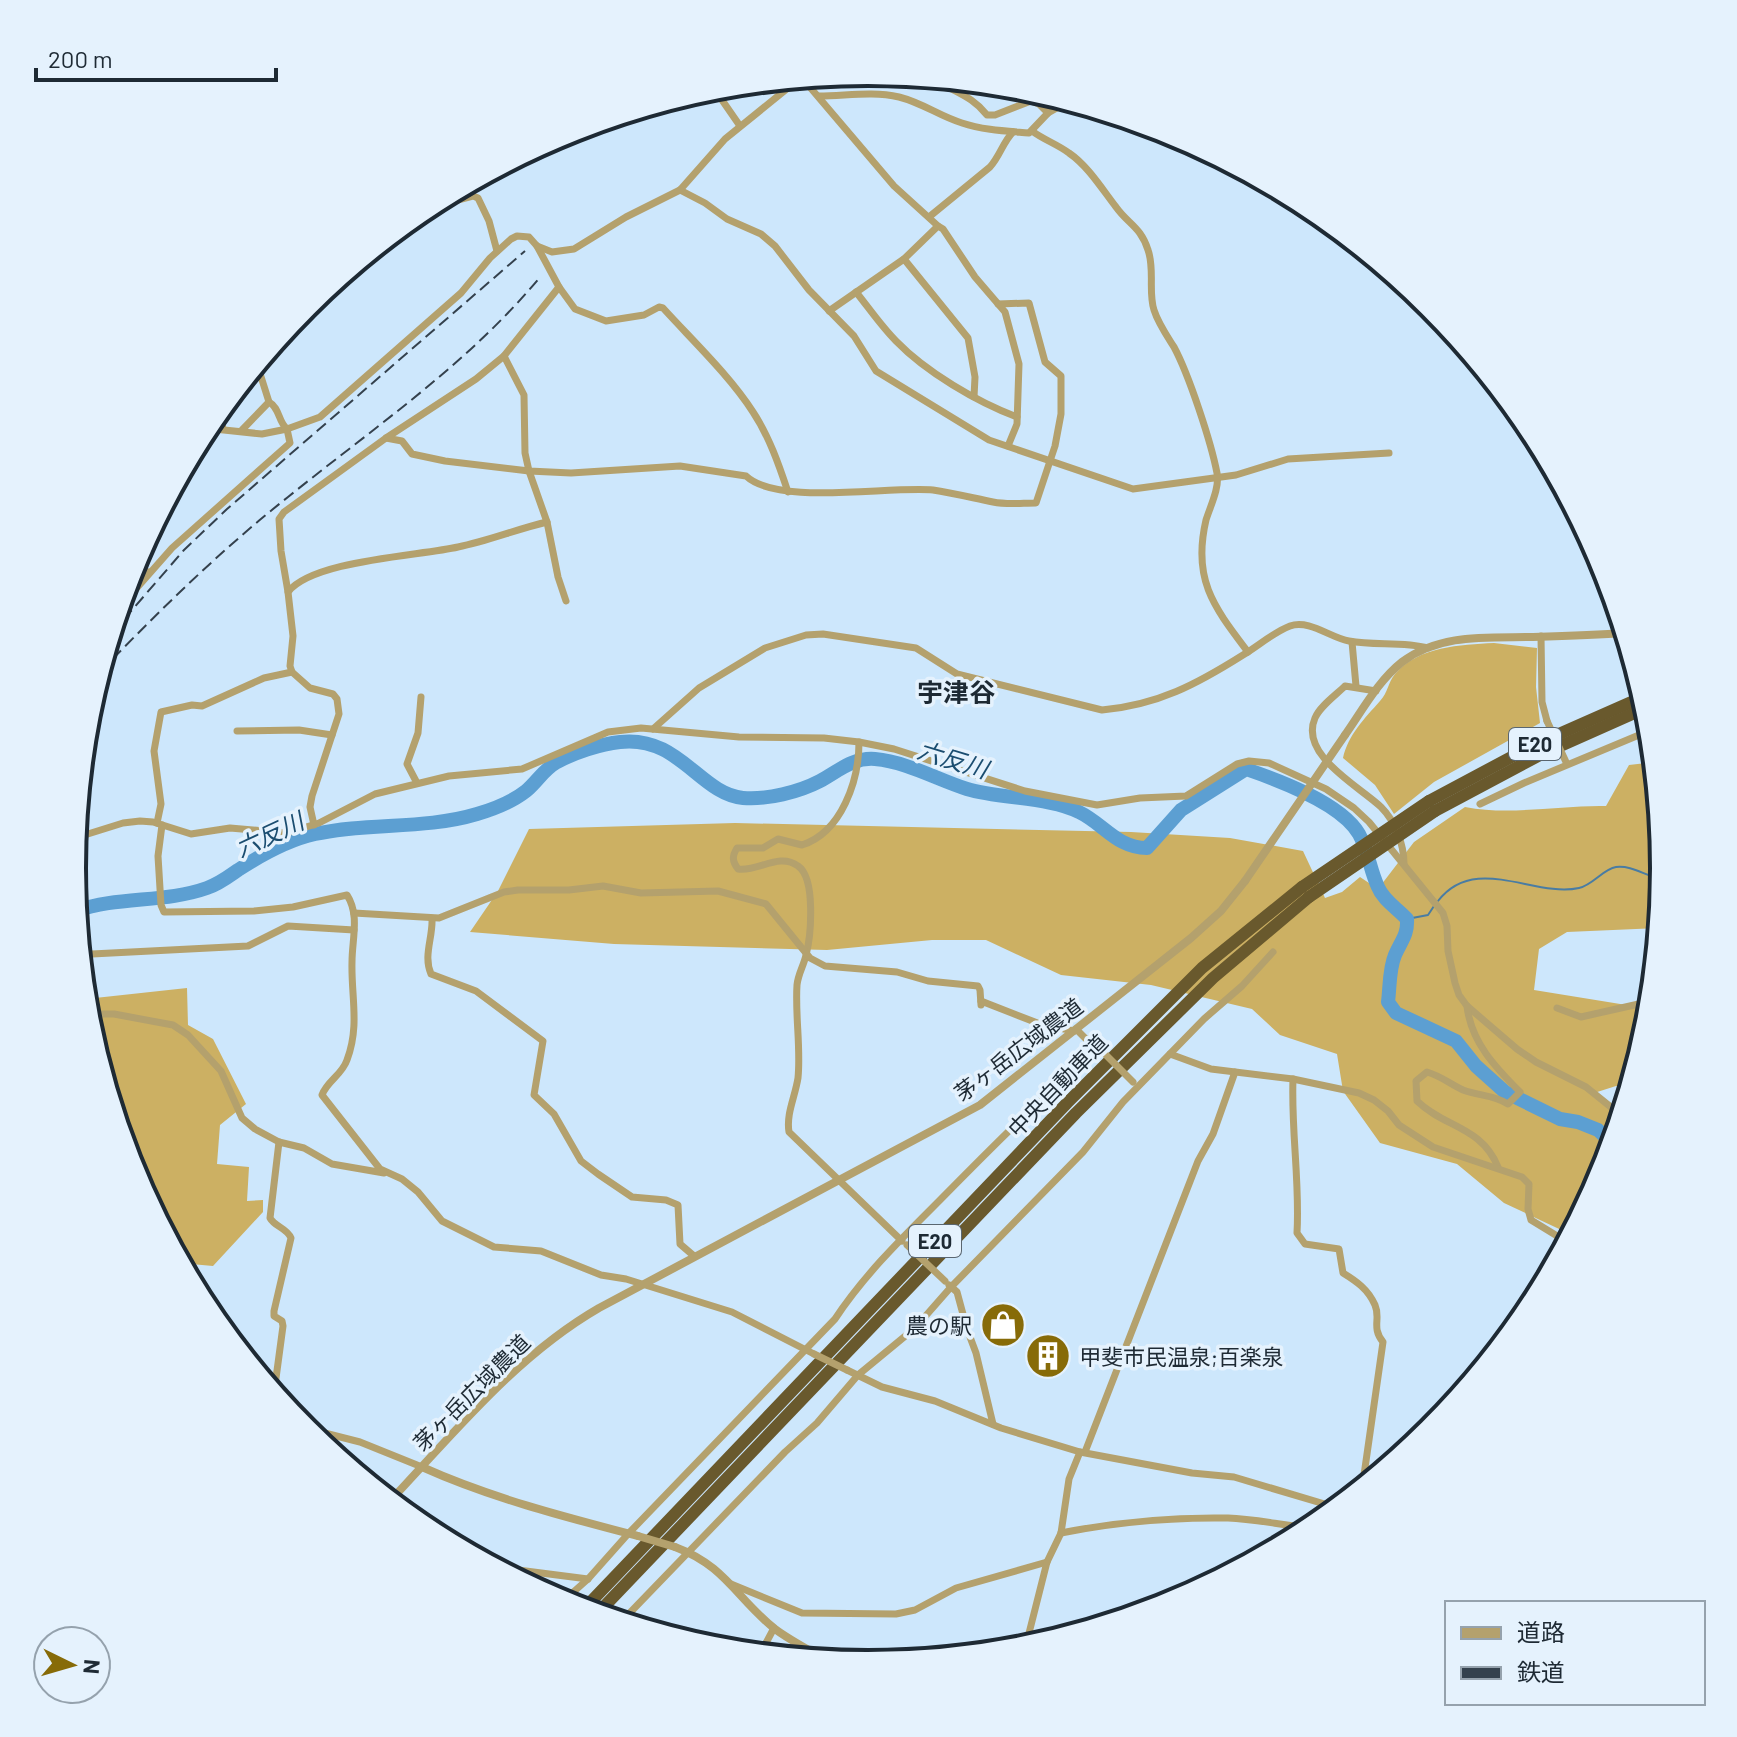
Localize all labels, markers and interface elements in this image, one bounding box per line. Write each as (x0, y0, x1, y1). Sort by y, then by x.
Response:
scale bar (36, 32, 276, 82)
text: 200 m (48, 44, 113, 73)
district label: 宇津谷 (917, 676, 995, 707)
road number: E20 (1509, 728, 1561, 760)
water label: 六反川 (914, 735, 995, 784)
water label: 六反川 (230, 804, 310, 862)
street label: 茅ヶ岳広域農道 (949, 992, 1087, 1106)
street label: 中央自動車道 (1002, 1028, 1112, 1142)
road number: E20 (909, 1225, 961, 1257)
shop icon: 農の駅 (979, 1301, 1027, 1349)
place label: 農の駅 (906, 1312, 972, 1338)
street label: 茅ヶ岳広域農道 (407, 1328, 535, 1456)
building icon: 甲斐市民温泉;百楽泉 (1024, 1332, 1072, 1380)
place label: 甲斐市民温泉;百楽泉 (1079, 1343, 1284, 1369)
legend (1445, 1601, 1705, 1705)
text: 道路 (1517, 1617, 1565, 1646)
north arrow (32, 1625, 112, 1705)
text: 鉄道 (1517, 1657, 1565, 1686)
text: N (79, 1658, 107, 1675)

